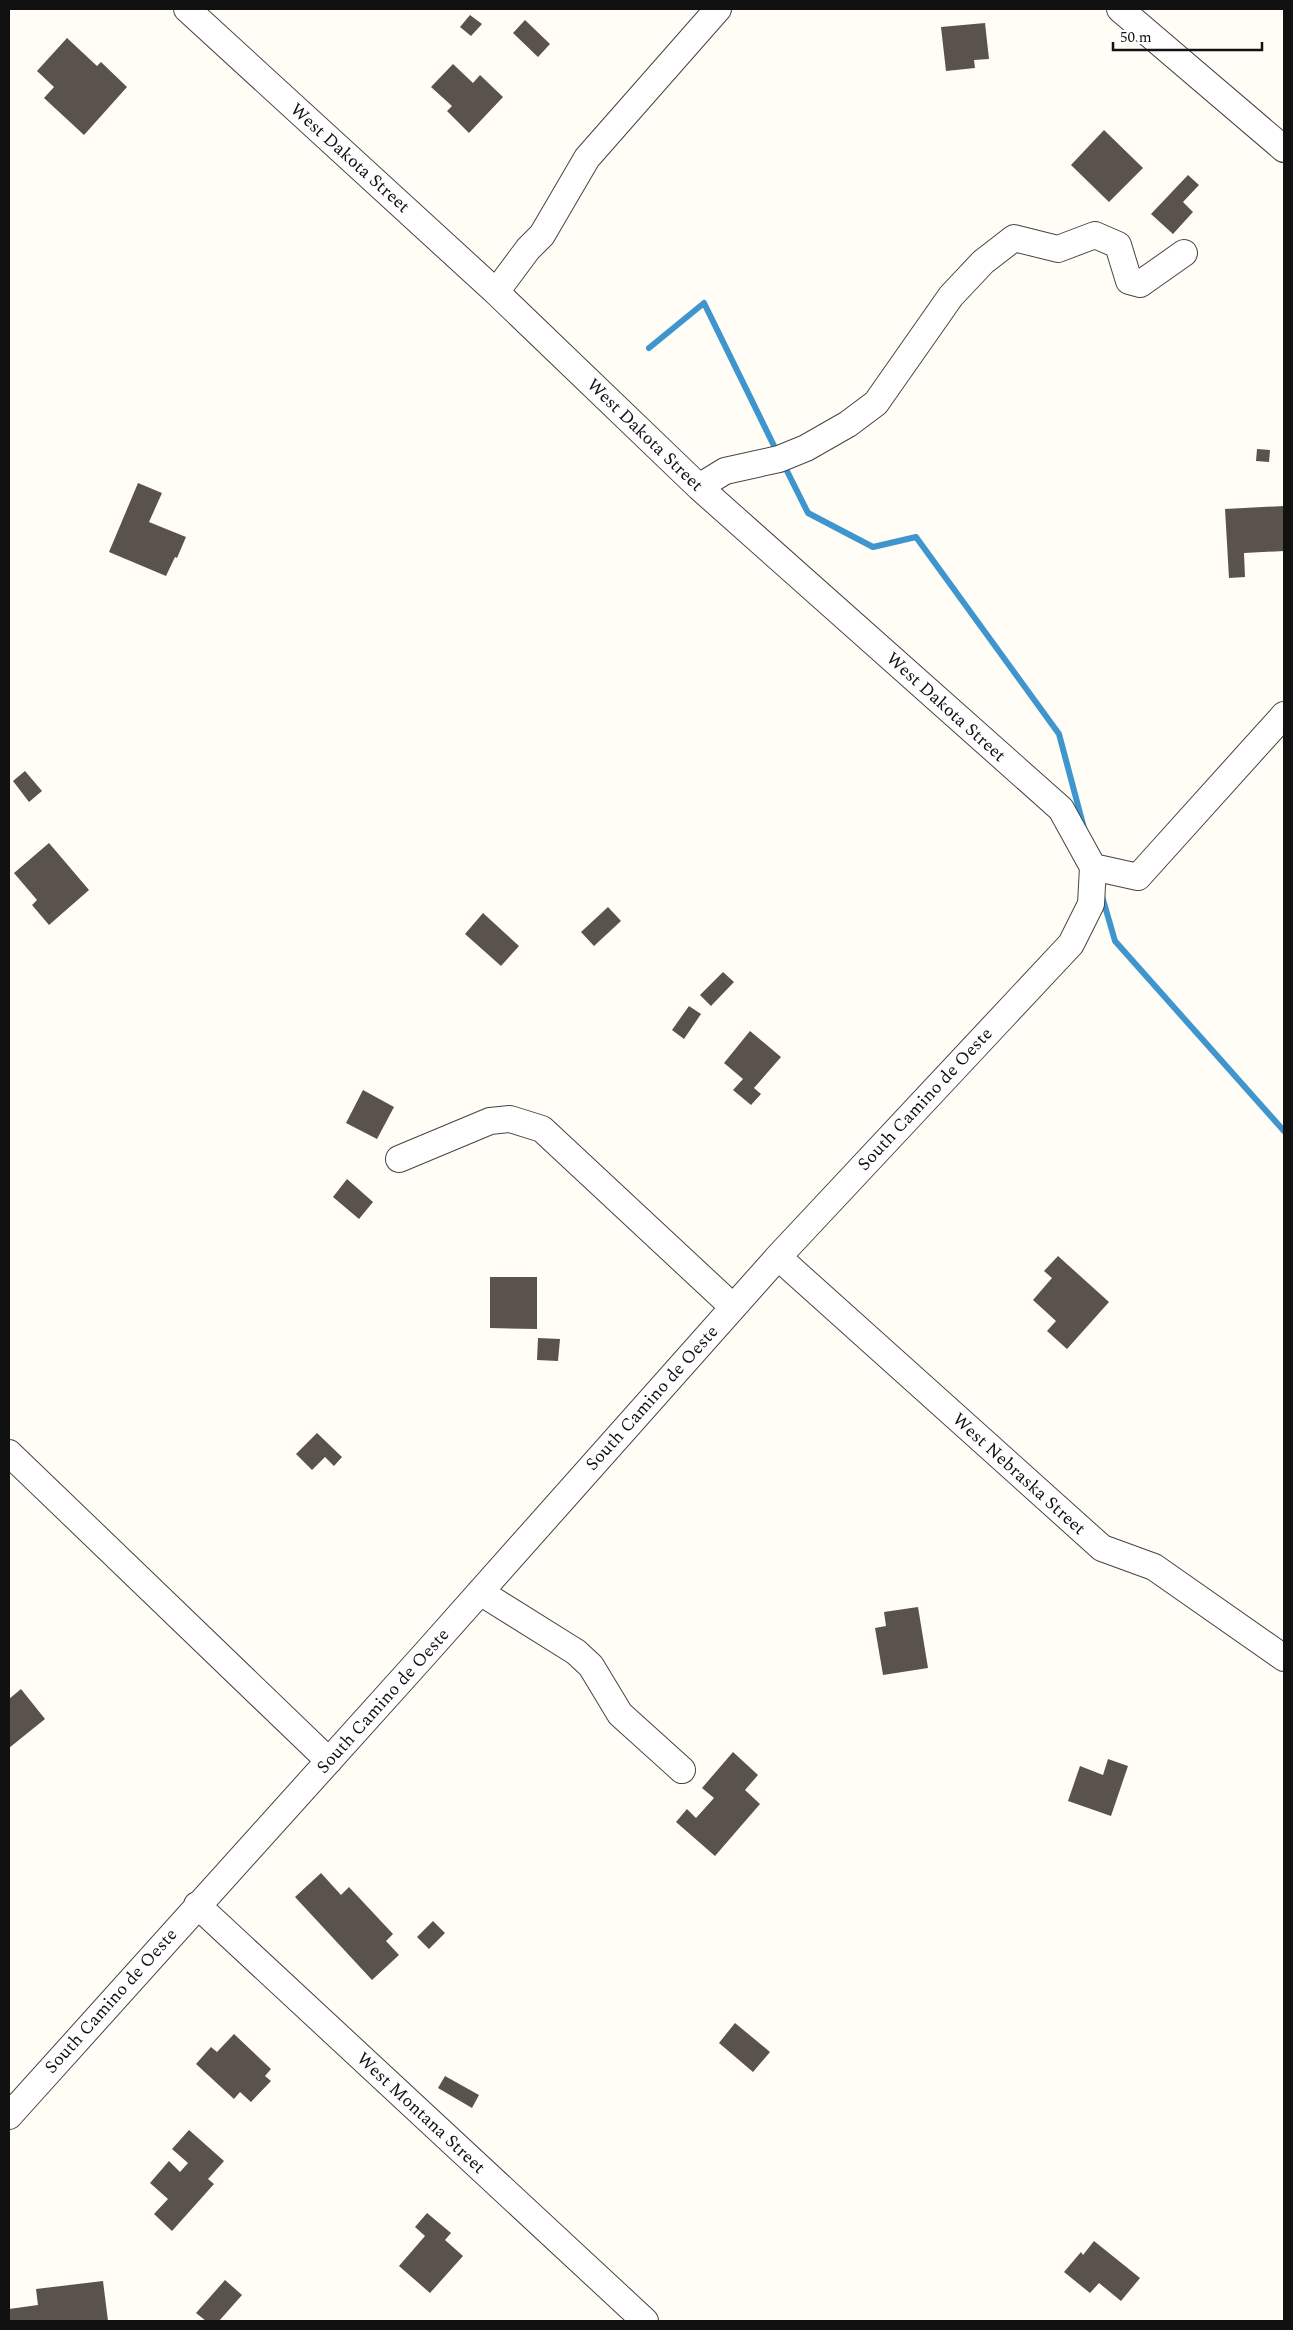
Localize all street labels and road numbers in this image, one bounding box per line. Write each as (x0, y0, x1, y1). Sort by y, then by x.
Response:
street label: West Dakota Street (284, 97, 416, 219)
street label: West Dakota Street (580, 372, 710, 498)
street label: West Dakota Street (880, 646, 1012, 768)
street label: South Camino de Oeste (851, 1021, 999, 1177)
street label: South Camino de Oeste (579, 1319, 725, 1477)
street label: West Nebraska Street (946, 1406, 1092, 1542)
street label: South Camino de Oeste (310, 1622, 456, 1780)
street label: South Camino de Oeste (38, 1922, 184, 2080)
street label: West Montana Street (350, 2046, 492, 2180)

